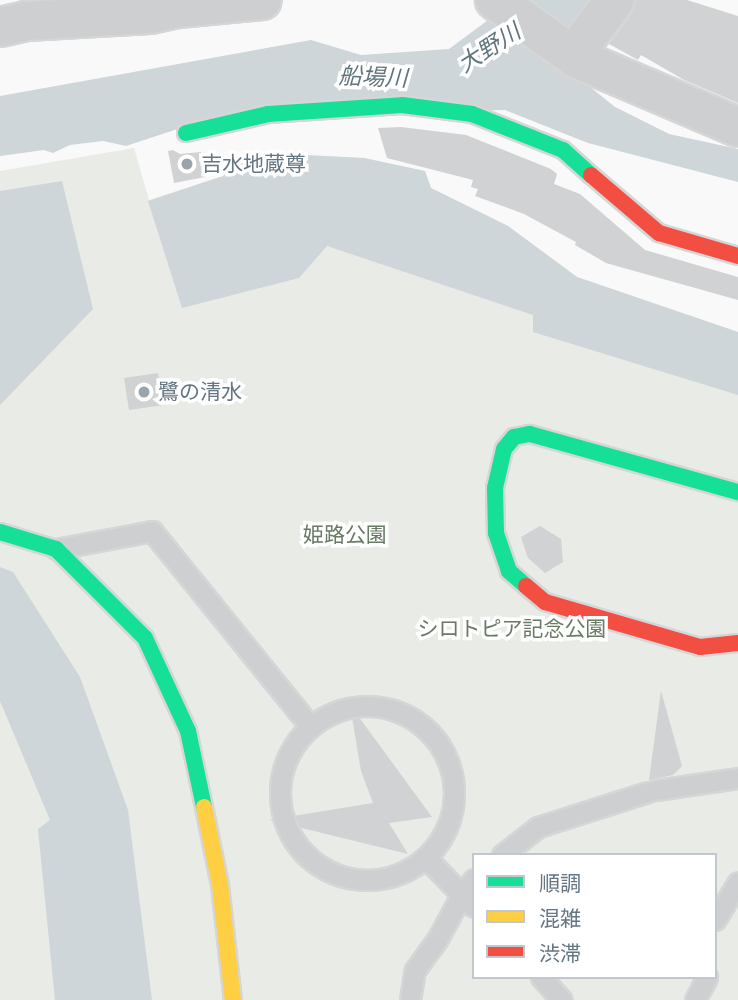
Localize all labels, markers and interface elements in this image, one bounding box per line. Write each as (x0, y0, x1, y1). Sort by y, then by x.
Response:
water label: 大野川 (453, 18, 525, 78)
water label: 船場川 (338, 62, 408, 92)
place label: 吉水地蔵尊 (201, 151, 306, 177)
marker: 吉水地蔵尊 (179, 156, 195, 172)
place label: 鷺の清水 (158, 379, 242, 405)
marker: 鷺の清水 (136, 384, 152, 400)
park label: 姫路公園 (303, 522, 387, 548)
park label: シロトピア記念公園 (418, 616, 606, 642)
legend (472, 853, 717, 979)
text: 順調 (539, 871, 581, 896)
text: 混雑 (539, 906, 581, 931)
text: 渋滞 (539, 941, 581, 966)

